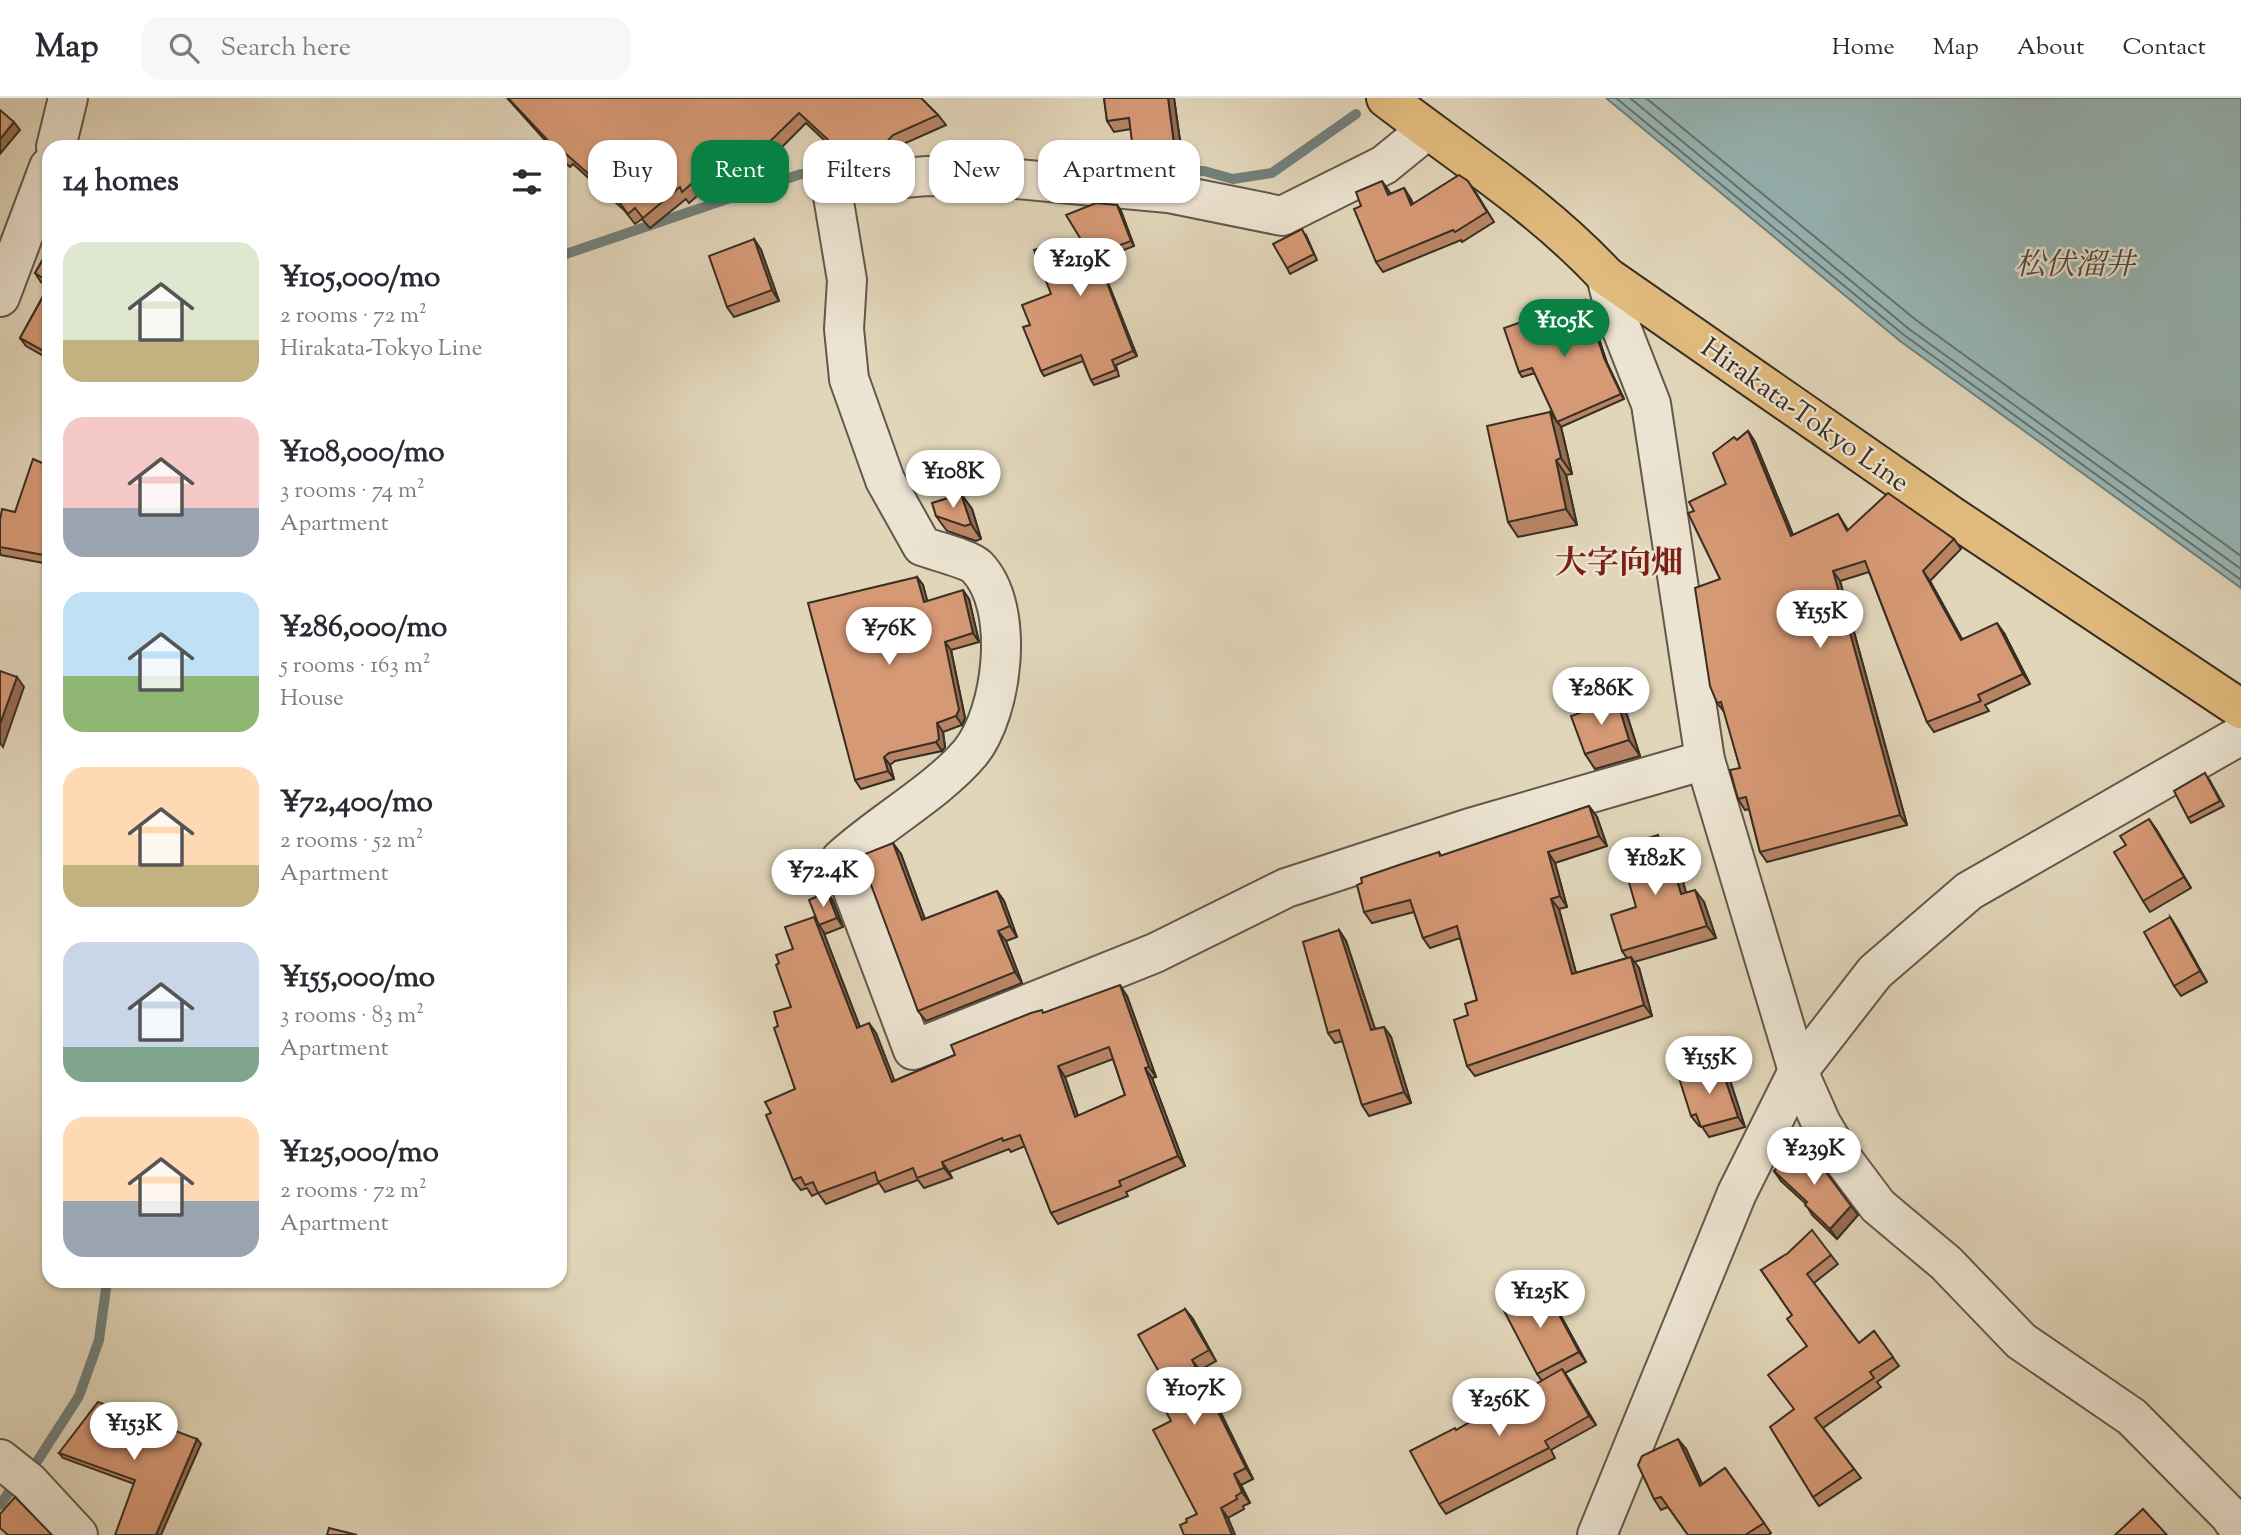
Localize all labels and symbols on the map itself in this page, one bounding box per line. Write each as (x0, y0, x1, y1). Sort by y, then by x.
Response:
pin: ¥219K (1031, 238, 1129, 298)
water label: 松伏溜井 (2015, 245, 2138, 288)
pin: ¥105K (1515, 300, 1613, 359)
street label: Hirakata-Tokyo Line (1692, 329, 1917, 503)
pin: ¥108K (904, 450, 1002, 510)
district label: 大字向畑 (1555, 542, 1683, 588)
pin: ¥155K (1771, 590, 1869, 650)
pin: ¥76K (848, 608, 930, 667)
pin: ¥286K (1552, 668, 1650, 727)
pin: ¥182K (1606, 838, 1704, 897)
pin: ¥72.4K (766, 850, 880, 909)
pin: ¥155K (1660, 1037, 1758, 1096)
pin: ¥239K (1765, 1128, 1863, 1187)
pin: ¥125K (1491, 1270, 1589, 1330)
pin: ¥107K (1145, 1368, 1243, 1427)
pin: ¥256K (1450, 1378, 1548, 1438)
pin: ¥153K (85, 1402, 183, 1462)

